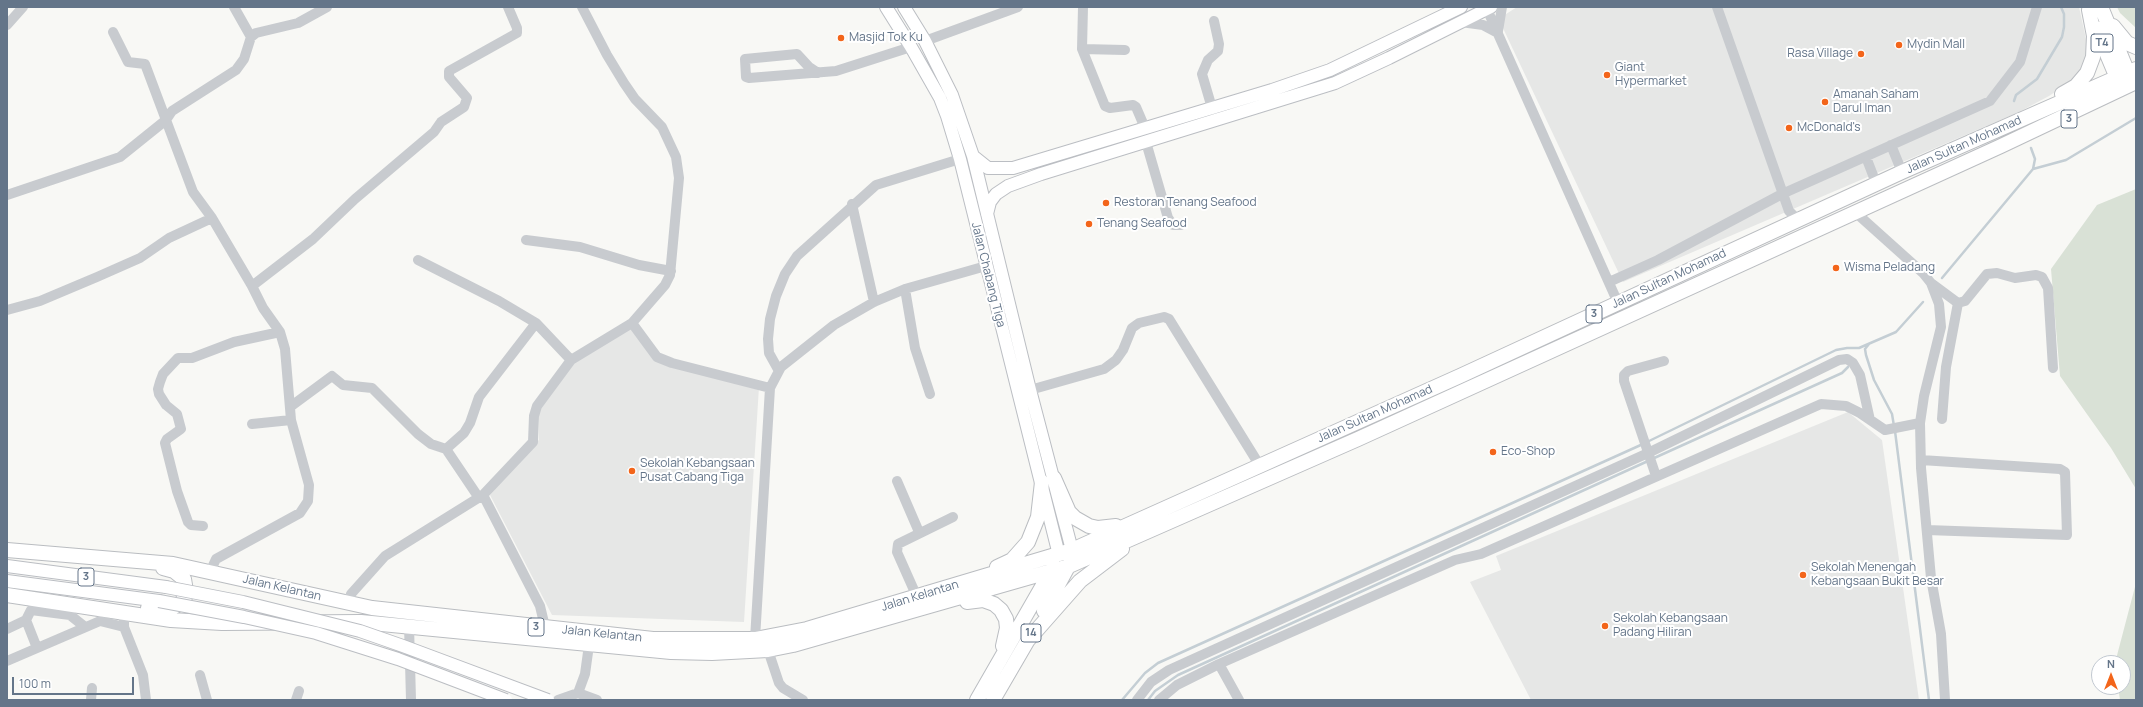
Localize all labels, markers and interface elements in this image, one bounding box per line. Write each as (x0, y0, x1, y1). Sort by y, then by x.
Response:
place label: Masjid Tok Ku (849, 31, 923, 45)
marker: Masjid Tok Ku (836, 33, 846, 43)
road number: T4 (2091, 34, 2113, 52)
place label: Mydin Mall (1907, 38, 1965, 52)
marker: Mydin Mall (1894, 40, 1904, 50)
place label: Rasa Village (1787, 47, 1853, 61)
marker: Rasa Village (1856, 49, 1866, 59)
place label: Giant Hypermarket (1615, 61, 1687, 89)
marker: Giant Hypermarket (1602, 70, 1612, 80)
place label: Amanah Saham Darul Iman (1833, 88, 1919, 116)
marker: Amanah Saham Darul Iman (1820, 97, 1830, 107)
road number: 3 (2061, 110, 2077, 128)
street label: Jalan Sultan Mohamad (1904, 113, 2024, 177)
place label: McDonald's (1797, 121, 1860, 135)
marker: McDonald's (1784, 123, 1794, 133)
place label: Restoran Tenang Seafood (1114, 196, 1257, 210)
marker: Restoran Tenang Seafood (1101, 198, 1111, 208)
place label: Tenang Seafood (1097, 217, 1187, 231)
marker: Tenang Seafood (1084, 219, 1094, 229)
street label: Jalan Chabang Tiga (968, 221, 1008, 329)
street label: Jalan Sultan Mohamad (1610, 246, 1728, 312)
place label: Wisma Peladang (1844, 261, 1935, 275)
marker: Wisma Peladang (1831, 263, 1841, 273)
road number: 3 (1586, 305, 1602, 323)
street label: Jalan Sultan Mohamad (1315, 382, 1435, 446)
place label: Eco-Shop (1501, 445, 1555, 459)
marker: Eco-Shop (1488, 447, 1498, 457)
place label: Sekolah Kebangsaan Pusat Cabang Tiga (640, 457, 755, 485)
marker: Sekolah Kebangsaan Pusat Cabang Tiga (627, 466, 637, 476)
place label: Sekolah Menengah Kebangsaan Bukit Besar (1811, 561, 1944, 589)
road number: 3 (78, 568, 94, 586)
marker: Sekolah Menengah Kebangsaan Bukit Besar (1798, 570, 1808, 580)
street label: Jalan Kelantan (241, 572, 323, 604)
street label: Jalan Kelantan (880, 577, 960, 615)
place label: Sekolah Kebangsaan Padang Hiliran (1613, 612, 1728, 640)
road number: 3 (528, 618, 544, 636)
marker: Sekolah Kebangsaan Padang Hiliran (1600, 621, 1610, 631)
street label: Jalan Kelantan (561, 623, 643, 645)
road number: 14 (1021, 624, 1041, 642)
north arrow (2091, 655, 2131, 695)
text: N (2107, 656, 2115, 671)
scale bar (14, 669, 136, 695)
text: 100 m (19, 675, 51, 692)

